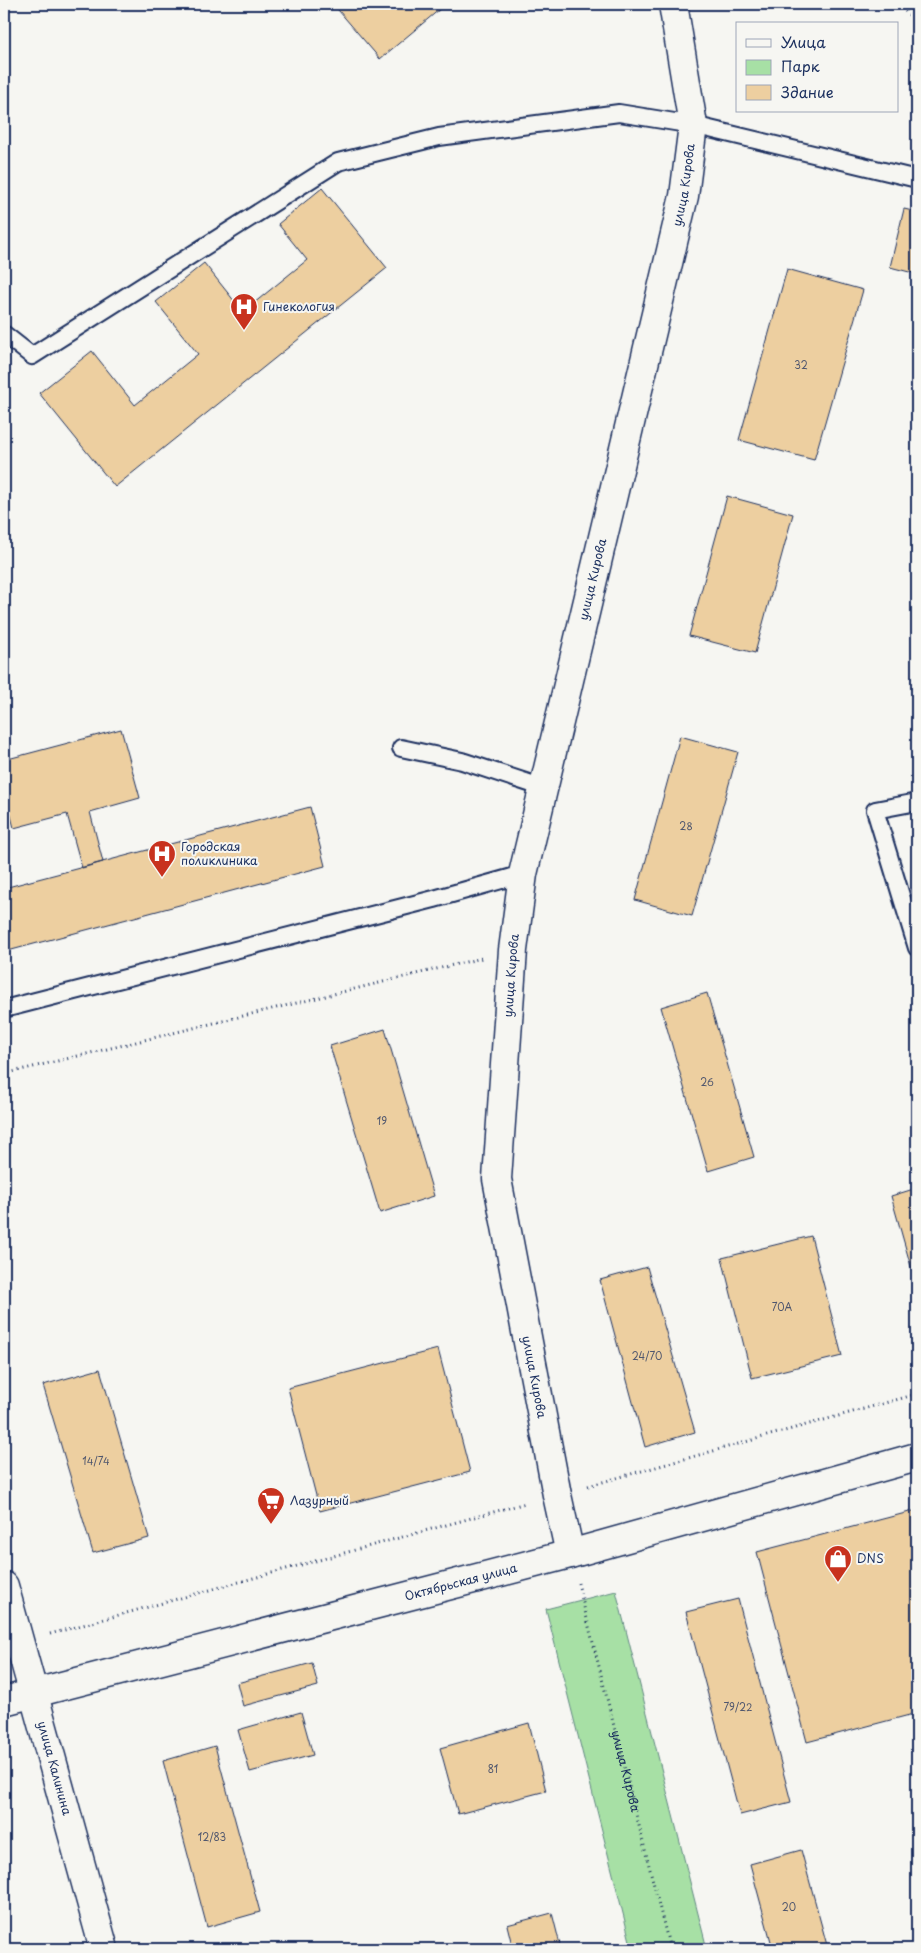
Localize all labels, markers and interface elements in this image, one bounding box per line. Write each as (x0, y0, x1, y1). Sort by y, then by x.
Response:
legend (736, 22, 898, 112)
text: Улица (781, 30, 826, 53)
text: Парк (781, 54, 820, 77)
text: Здание (781, 80, 834, 103)
street label: улица Кирова (667, 142, 699, 228)
hospital icon: Гинекология (229, 292, 259, 331)
place label: Гинекология (263, 297, 335, 315)
house number: 32 (794, 357, 808, 372)
street label: улица Кирова (574, 536, 611, 622)
house number: 28 (679, 818, 693, 833)
place label: Городская поликлиника (181, 837, 258, 869)
hospital icon: Городская поликлиника (147, 839, 177, 878)
street label: улица Кирова (498, 932, 523, 1018)
house number: 26 (700, 1074, 714, 1089)
house number: 19 (377, 1113, 387, 1128)
house number: 70А (772, 1299, 793, 1314)
street label: улица Кирова (518, 1334, 552, 1420)
house number: 24/70 (632, 1348, 662, 1363)
house number: 14/74 (82, 1453, 110, 1468)
supermarket icon: Лазурный (256, 1486, 286, 1525)
place label: Лазурный (290, 1491, 349, 1509)
shop icon: DNS (823, 1544, 853, 1583)
place label: DNS (857, 1549, 884, 1567)
street label: Октябрьская улица (402, 1558, 519, 1605)
house number: 79/22 (724, 1699, 752, 1714)
street label: улица Калинина (34, 1719, 77, 1818)
street label: улица Кирова (607, 1728, 645, 1814)
house number: 81 (488, 1761, 498, 1776)
house number: 12/83 (198, 1829, 226, 1844)
house number: 20 (782, 1899, 796, 1914)

